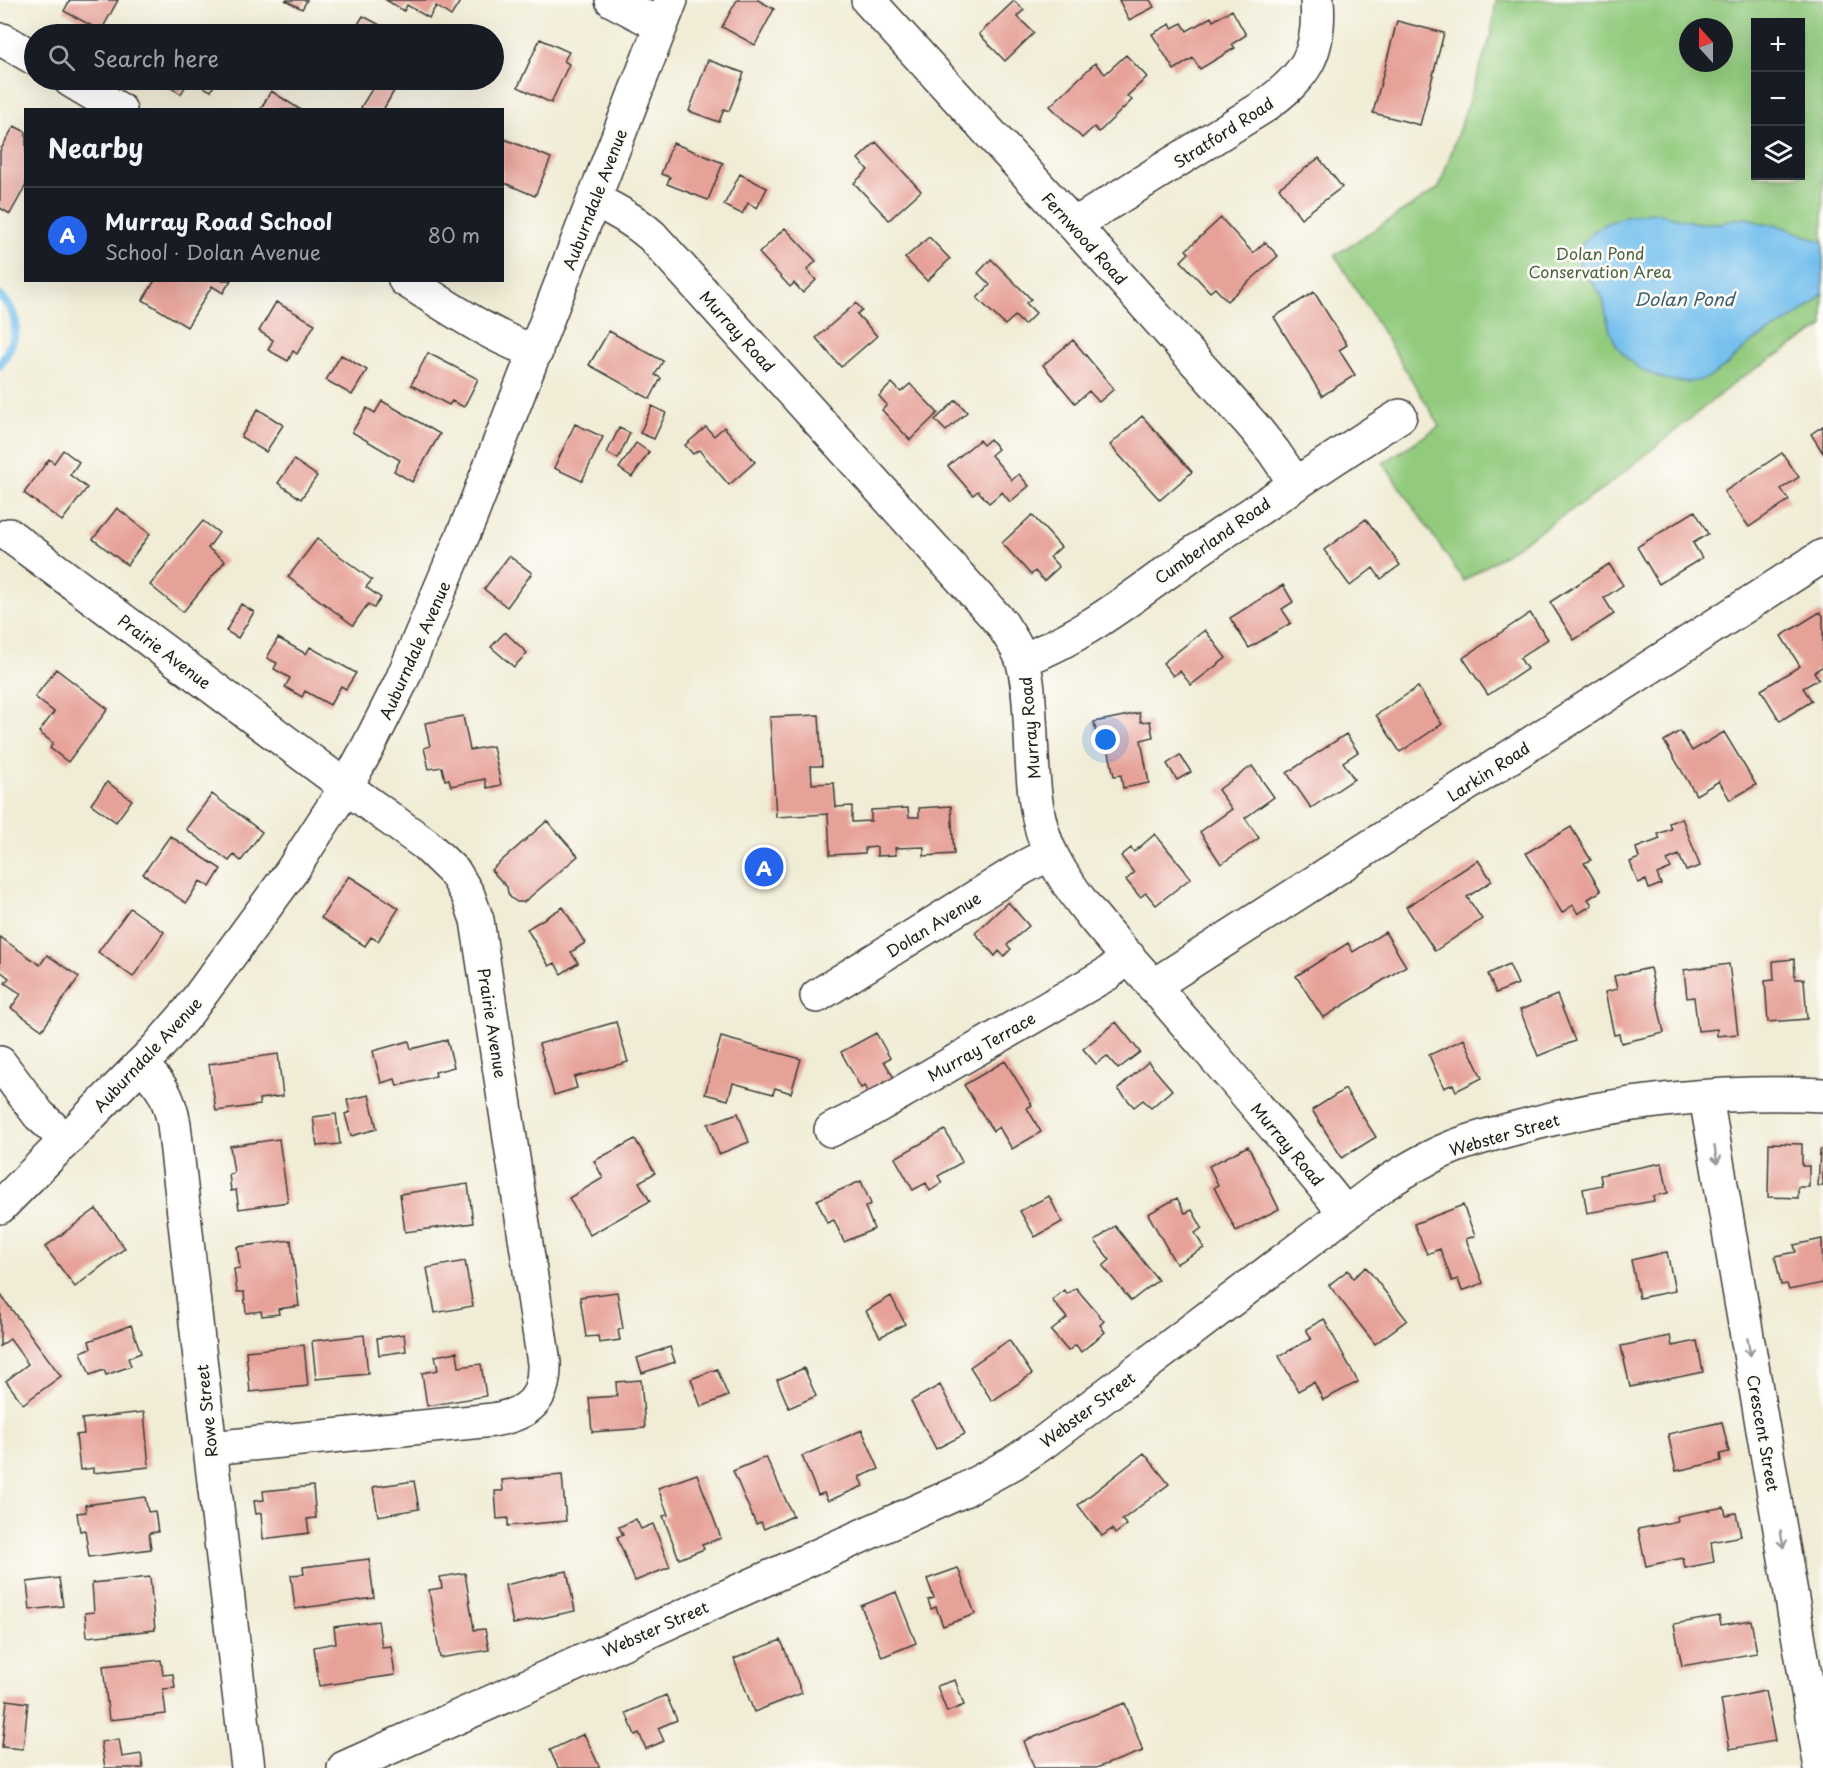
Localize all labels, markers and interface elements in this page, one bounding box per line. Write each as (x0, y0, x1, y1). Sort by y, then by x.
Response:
north arrow (1679, 18, 1733, 72)
map controls (1751, 18, 1805, 180)
button: + (1751, 18, 1805, 72)
search box (24, 24, 504, 90)
icon: search (45, 41, 78, 74)
text: Search here (93, 41, 219, 74)
button: − (1751, 72, 1805, 126)
street label: Stratford Road (1168, 91, 1278, 173)
street label: Auburndale Avenue (556, 125, 632, 273)
button: layers (1751, 126, 1805, 180)
text: Nearby (48, 128, 143, 167)
street label: Fernwood Road (1037, 186, 1133, 290)
text: Murray Road School (105, 204, 332, 237)
text: A (60, 220, 75, 250)
text: 80 m (428, 220, 480, 250)
text: School · Dolan Avenue (105, 237, 321, 267)
park label: Dolan Pond Conservation Area (1528, 241, 1672, 283)
street label: Murray Road (695, 285, 781, 377)
water label: Dolan Pond (1634, 285, 1737, 312)
street label: Cumberland Road (1149, 491, 1275, 589)
street label: Auburndale Avenue (373, 577, 455, 723)
street label: Prairie Avenue (113, 608, 217, 694)
street label: Murray Road (1013, 676, 1045, 780)
your location (1091, 725, 1120, 754)
street label: Larkin Road (1442, 735, 1534, 807)
pin: A (744, 844, 783, 890)
street label: Dolan Avenue (881, 885, 985, 963)
street label: Prairie Avenue (472, 966, 514, 1080)
street label: Auburndale Avenue (87, 991, 207, 1117)
street label: Murray Terrace (923, 1005, 1039, 1087)
street label: Murray Road (1246, 1097, 1330, 1191)
street label: Webster Street (1446, 1107, 1562, 1161)
one-way arrow (1711, 1145, 1722, 1164)
one-way arrow (1744, 1337, 1755, 1357)
street label: Rowe Street (189, 1363, 223, 1459)
street label: Webster Street (1034, 1365, 1140, 1453)
street label: Crescent Street (1742, 1373, 1786, 1494)
one-way arrow (1777, 1529, 1788, 1549)
street label: Webster Street (598, 1594, 712, 1662)

